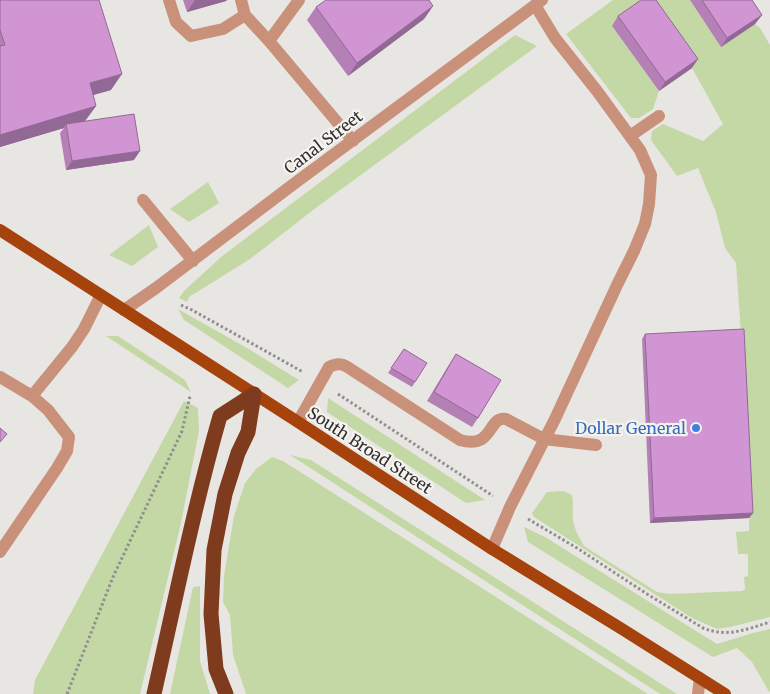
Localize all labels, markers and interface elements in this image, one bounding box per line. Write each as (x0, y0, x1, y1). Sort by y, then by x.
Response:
street label: Canal Street (280, 106, 367, 178)
street label: South Broad Street (304, 402, 437, 498)
place label: Dollar General (575, 418, 686, 438)
marker: Dollar General (690, 422, 702, 434)

